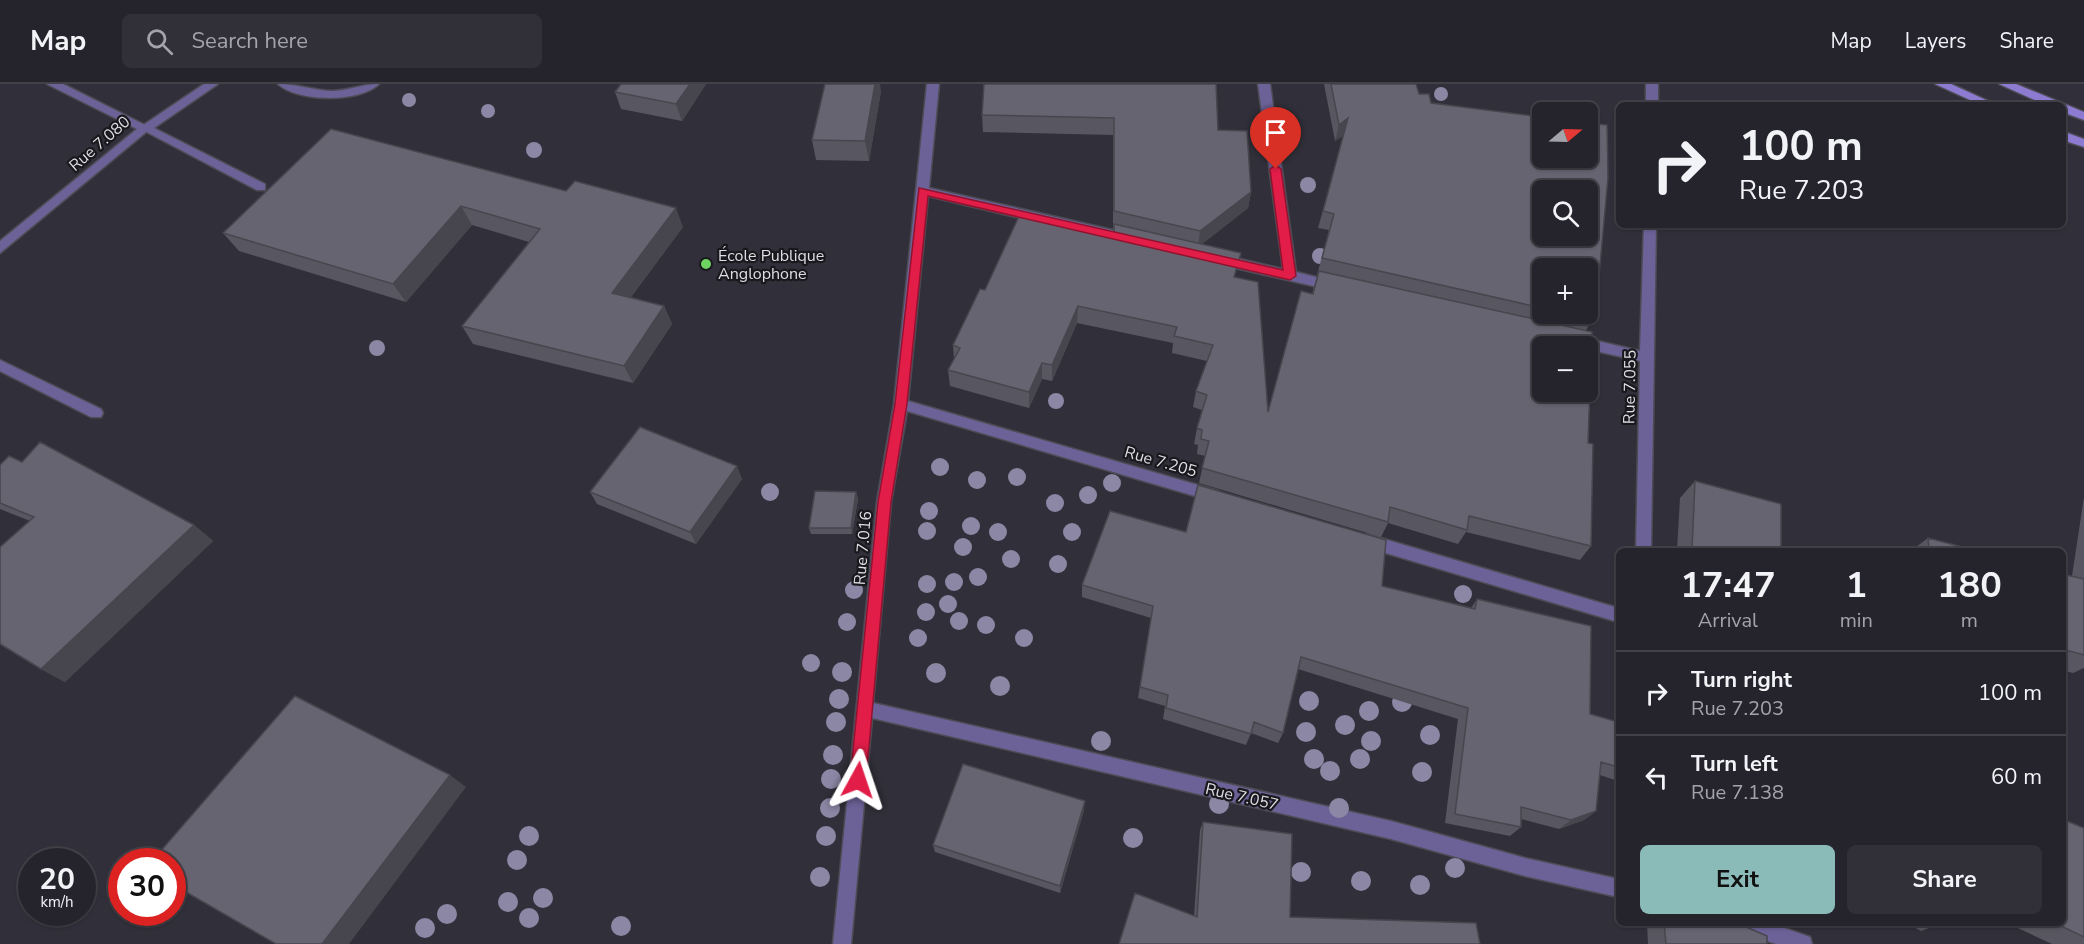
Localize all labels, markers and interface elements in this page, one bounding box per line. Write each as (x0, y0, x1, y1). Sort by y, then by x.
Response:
search box (122, 14, 542, 68)
text: Map (30, 22, 86, 60)
icon: search (143, 25, 176, 58)
text: Search here (191, 26, 308, 56)
text: Map (1830, 27, 1872, 55)
text: Layers (1905, 27, 1966, 55)
text: Share (1999, 27, 2054, 55)
north arrow (1532, 102, 1598, 168)
map controls (1532, 102, 1598, 402)
pin (1250, 107, 1301, 169)
street label: Rue 7.080 (64, 111, 135, 176)
icon: arrive (1259, 116, 1292, 149)
text: 100 m (1739, 118, 1863, 175)
icon: right (1640, 126, 1718, 204)
text: Rue 7.203 (1739, 172, 1864, 209)
button: search (1532, 180, 1598, 246)
place label: École Publique Anglophone (718, 245, 824, 285)
marker: École Publique Anglophone (699, 257, 713, 271)
button: + (1532, 258, 1598, 324)
button: − (1532, 336, 1598, 402)
street label: Rue 7.055 (1618, 350, 1642, 424)
street label: Rue 7.205 (1122, 441, 1199, 483)
street label: Rue 7.016 (849, 510, 877, 586)
text: 17:47 (1680, 561, 1776, 610)
text: 1 (1845, 561, 1867, 610)
text: 180 (1937, 561, 2002, 610)
text: Arrival (1698, 607, 1758, 634)
text: min (1840, 607, 1873, 634)
text: m (1961, 607, 1978, 634)
text: Turn right (1691, 665, 1792, 695)
icon: right (1640, 677, 1673, 710)
text: 100 m (1978, 678, 2042, 708)
text: Rue 7.203 (1691, 695, 1784, 722)
position arrow (826, 748, 890, 812)
text: Turn left (1691, 749, 1778, 779)
icon: left (1640, 761, 1673, 794)
text: 60 m (1991, 762, 2042, 792)
street label: Rue 7.057 (1203, 778, 1280, 816)
text: Rue 7.138 (1691, 779, 1784, 806)
button: Exit (1640, 845, 1835, 914)
button: Share (1847, 845, 2042, 914)
speed limit sign: 30 (108, 848, 186, 926)
text: 20 (39, 859, 75, 900)
text: km/h (40, 892, 74, 912)

